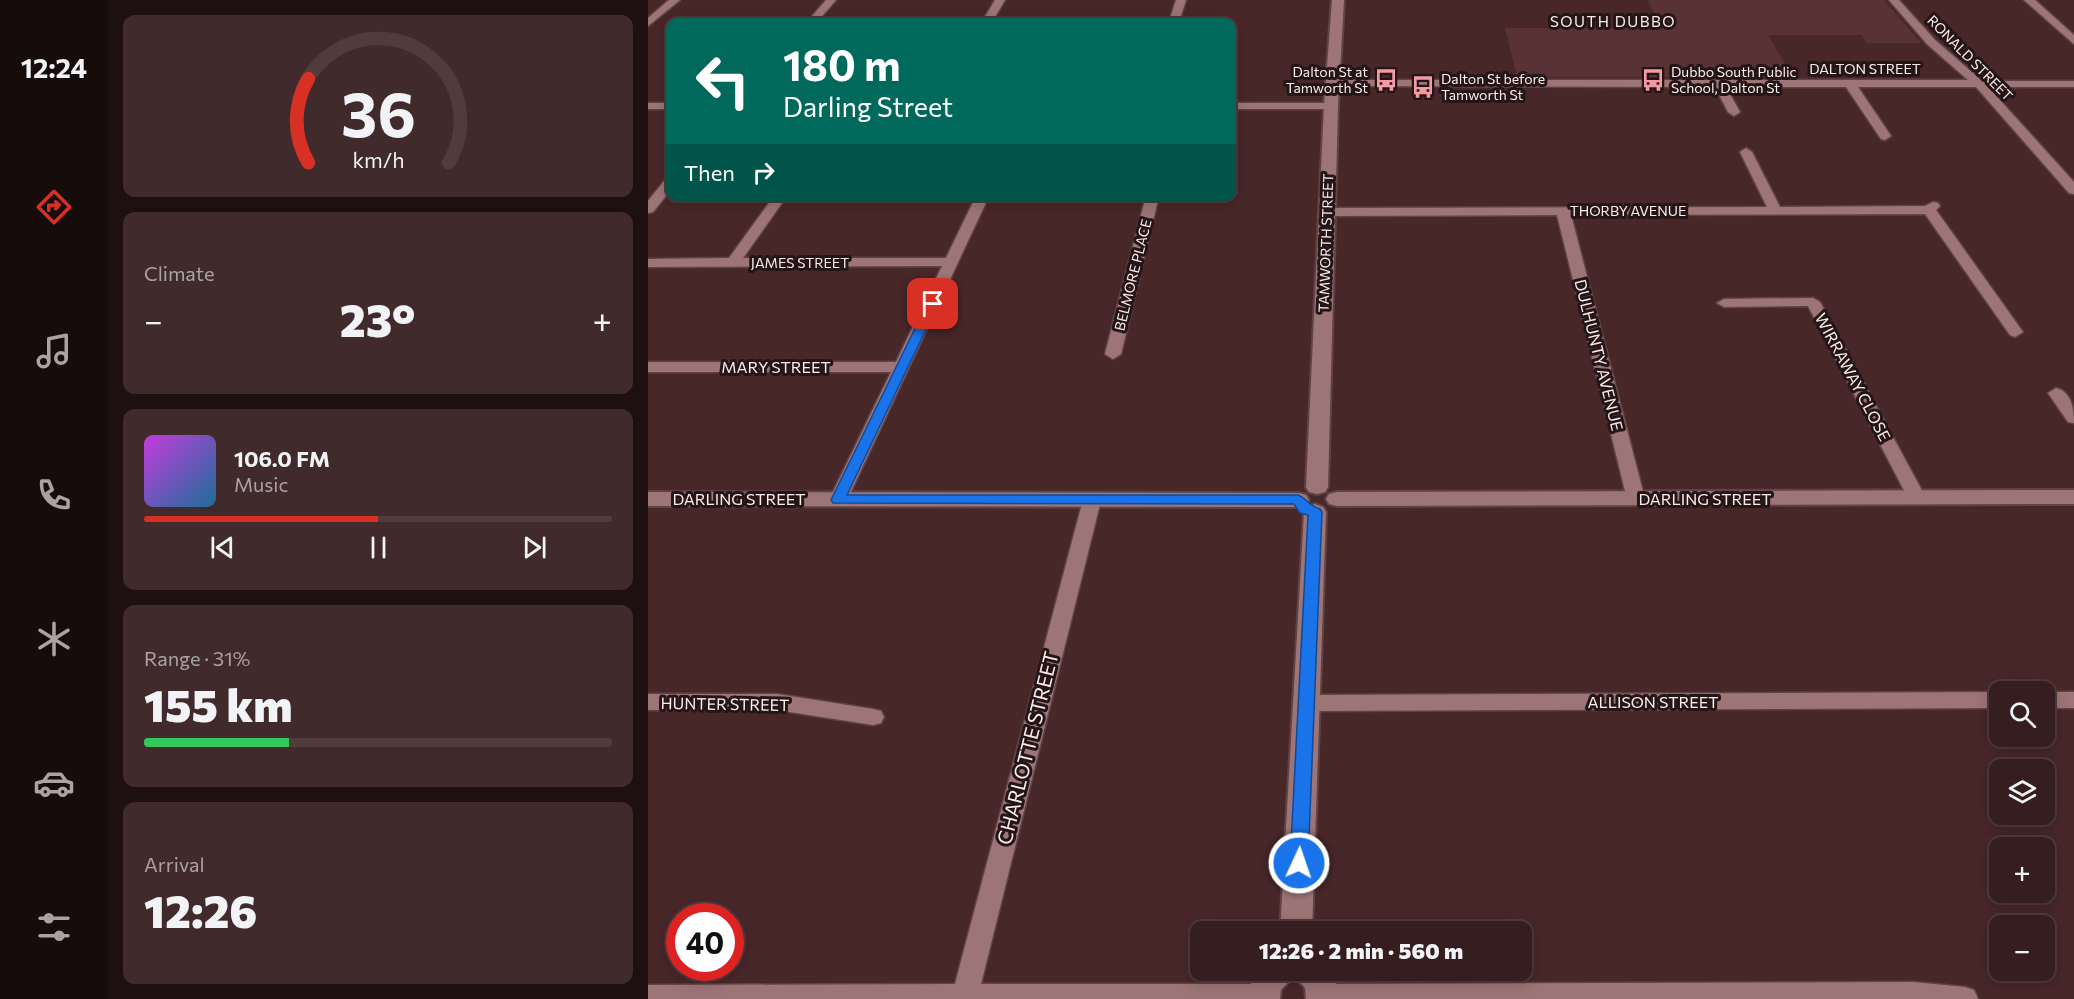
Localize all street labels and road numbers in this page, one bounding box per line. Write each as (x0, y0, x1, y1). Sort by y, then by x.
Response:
street label: RONALD STREET (1924, 11, 2017, 104)
street label: DALTON STREET (1809, 60, 1921, 77)
street label: TAMWORTH STREET (1315, 173, 1336, 313)
street label: THORBY AVENUE (1570, 202, 1686, 219)
street label: BELMORE PLACE (1110, 217, 1155, 332)
street label: JAMES STREET (751, 254, 849, 271)
street label: DULHUNTY AVENUE (1571, 277, 1628, 433)
street label: WIRRAWAY CLOSE (1812, 310, 1895, 444)
street label: MARY STREET (721, 357, 831, 376)
street label: DARLING STREET (673, 489, 805, 508)
street label: DARLING STREET (1639, 489, 1771, 508)
street label: CHARLOTTE STREET (991, 648, 1063, 847)
street label: ALLISON STREET (1588, 692, 1718, 711)
street label: HUNTER STREET (661, 693, 790, 714)

